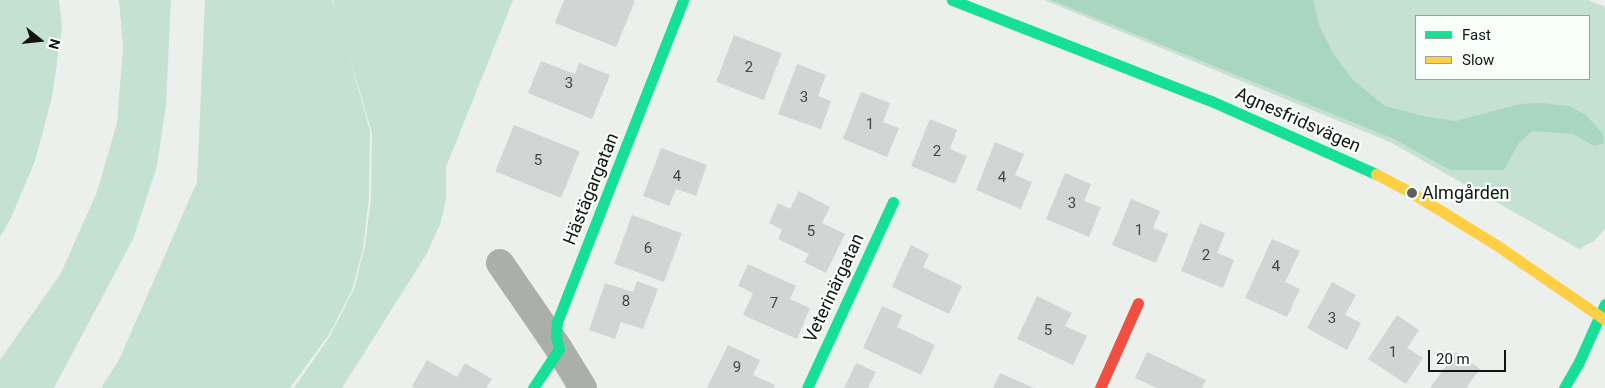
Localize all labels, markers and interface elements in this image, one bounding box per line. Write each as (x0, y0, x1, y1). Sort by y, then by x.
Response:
north arrow (15, 15, 65, 65)
legend (1415, 15, 1590, 80)
text: Fast (1462, 26, 1491, 44)
text: N (45, 37, 63, 51)
text: Slow (1462, 51, 1494, 69)
house number: 2 (745, 59, 753, 77)
house number: 3 (565, 75, 573, 93)
street label: Agnesfridsvägen (1232, 83, 1364, 157)
house number: 3 (800, 89, 808, 107)
house number: 1 (866, 116, 874, 134)
street label: Hästägargatan (559, 130, 623, 248)
house number: 2 (933, 143, 941, 161)
house number: 5 (534, 152, 542, 170)
house number: 4 (673, 168, 681, 186)
house number: 4 (998, 169, 1006, 187)
place label: Almgården (1422, 182, 1509, 204)
marker: Almgården (1406, 187, 1418, 199)
house number: 3 (1068, 195, 1076, 213)
house number: 1 (1135, 222, 1143, 240)
house number: 5 (807, 223, 815, 241)
street label: Veterinärgatan (799, 230, 869, 346)
house number: 6 (644, 240, 652, 258)
house number: 2 (1202, 247, 1210, 265)
house number: 4 (1272, 258, 1280, 276)
house number: 8 (622, 293, 630, 311)
house number: 7 (770, 295, 778, 313)
house number: 3 (1328, 310, 1336, 328)
house number: 5 (1044, 322, 1052, 340)
scale bar (1430, 340, 1508, 372)
house number: 1 (1389, 344, 1397, 362)
text: 20 m (1436, 350, 1470, 368)
house number: 9 (733, 359, 741, 377)

